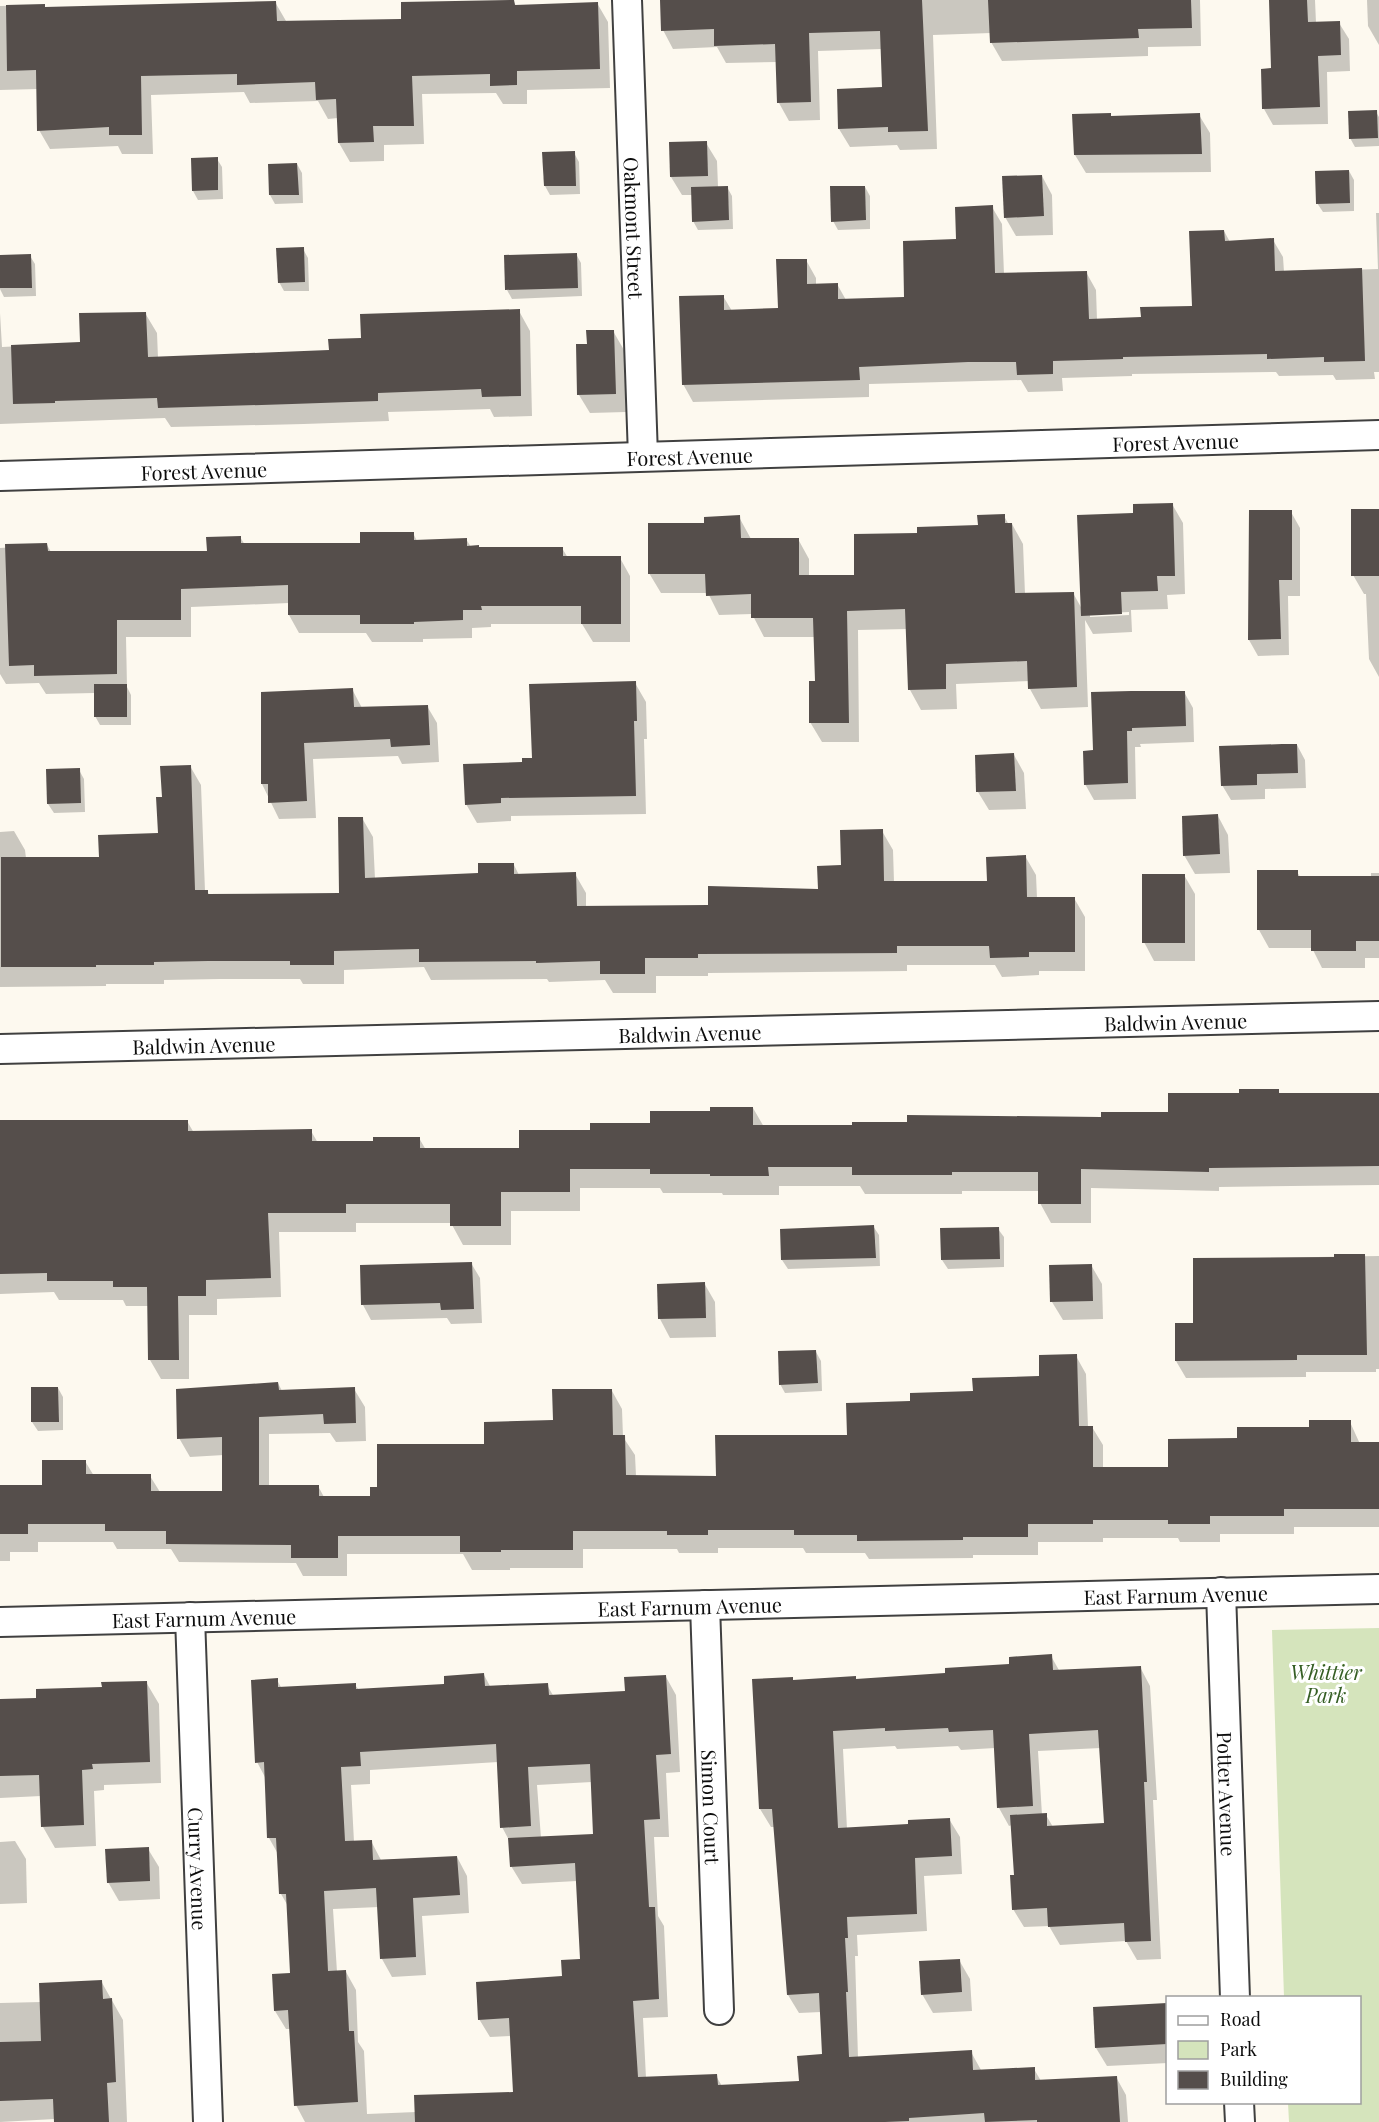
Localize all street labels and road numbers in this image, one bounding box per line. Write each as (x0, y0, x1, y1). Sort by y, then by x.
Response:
street label: Oakmont Street (619, 156, 651, 300)
street label: Forest Avenue (1112, 426, 1239, 456)
street label: Forest Avenue (626, 440, 753, 471)
street label: Forest Avenue (140, 455, 268, 485)
street label: Baldwin Avenue (1104, 1006, 1248, 1036)
street label: Baldwin Avenue (618, 1017, 762, 1048)
street label: Baldwin Avenue (132, 1029, 276, 1059)
street label: East Farnum Avenue (1083, 1578, 1268, 1610)
street label: East Farnum Avenue (597, 1590, 782, 1621)
street label: East Farnum Avenue (111, 1601, 297, 1633)
street label: Potter Avenue (1212, 1731, 1244, 1857)
street label: Simon Court (697, 1749, 727, 1866)
street label: Curry Avenue (183, 1807, 215, 1931)

